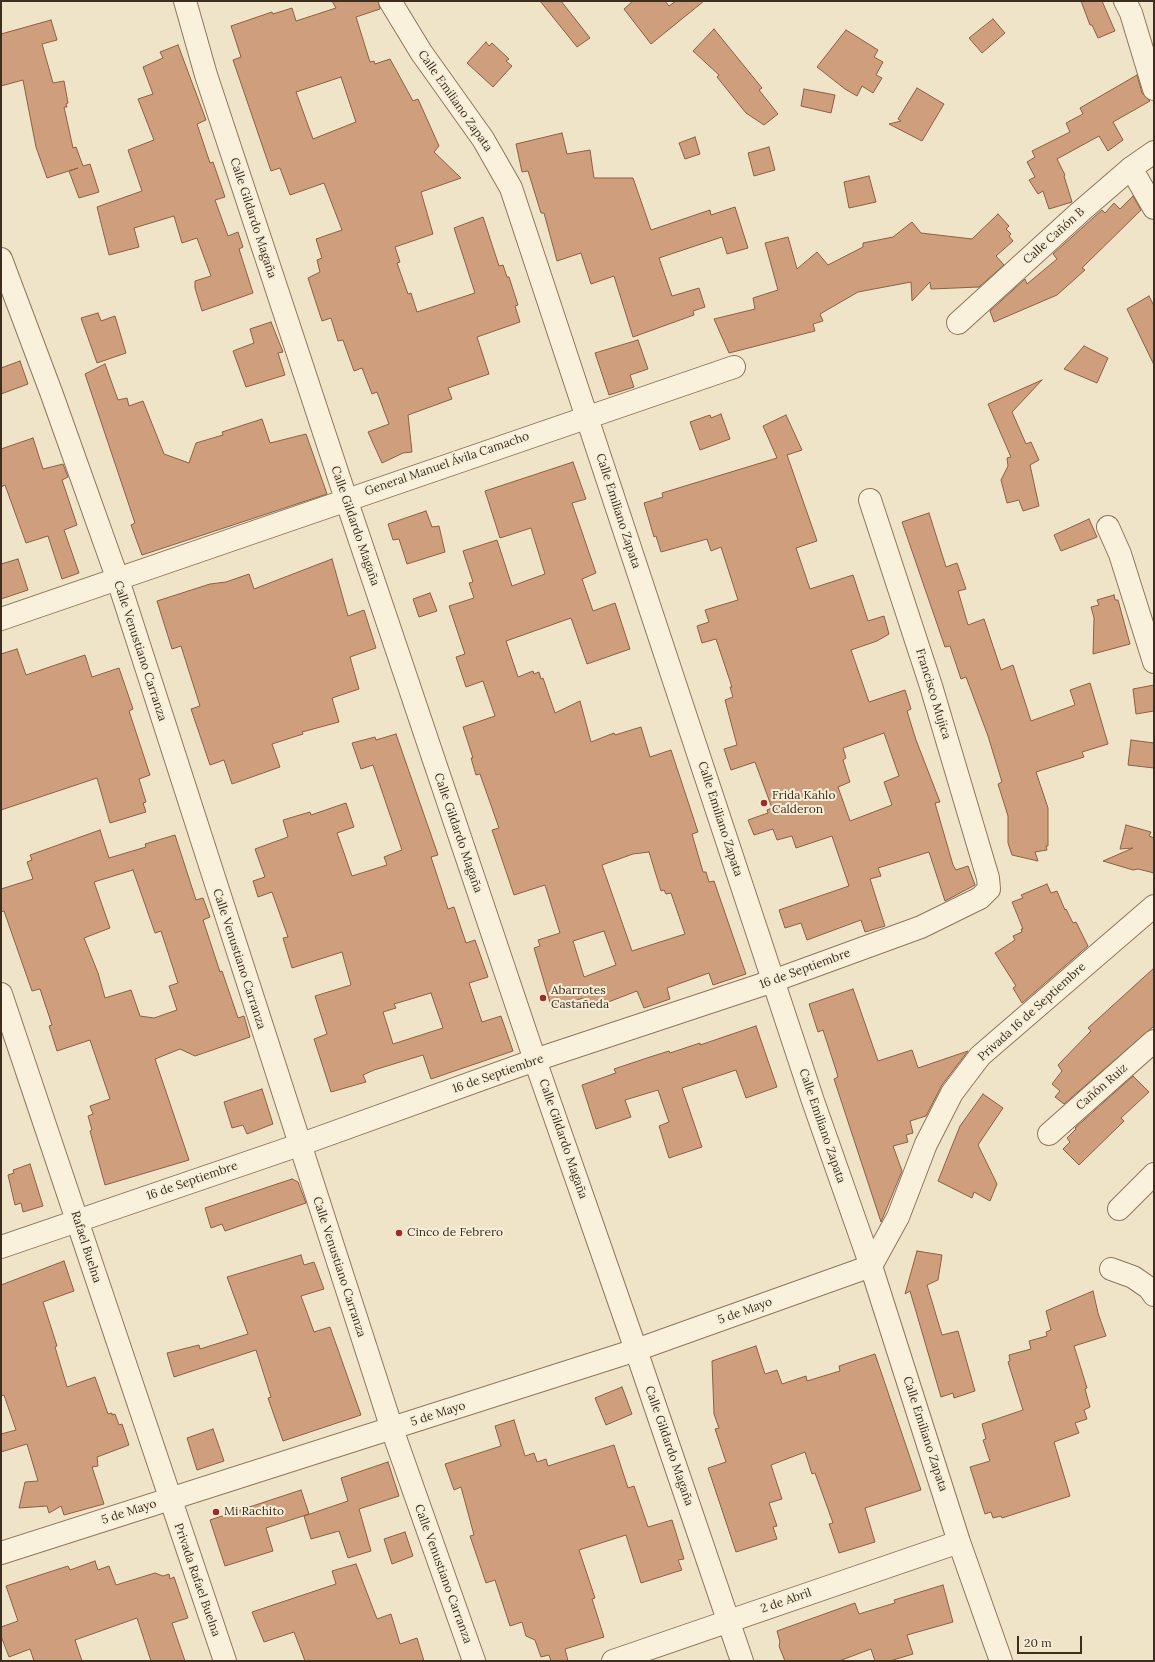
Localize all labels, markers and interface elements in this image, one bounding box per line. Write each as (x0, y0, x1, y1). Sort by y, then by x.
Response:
street label: Calle Emiliano Zapata (415, 48, 495, 154)
street label: Calle Gildardo Magaña (227, 156, 279, 280)
street label: Calle Cañón B (1020, 205, 1088, 267)
street label: General Manuel Ávila Camacho (363, 429, 531, 499)
street label: Calle Emiliano Zapata (593, 452, 643, 570)
street label: Calle Gildardo Magaña (328, 464, 382, 588)
street label: Calle Venustiano Carranza (110, 579, 170, 723)
street label: Francisco Mujica (912, 647, 954, 741)
street label: Calle Emiliano Zapata (695, 760, 745, 878)
street label: Calle Gildardo Magaña (431, 771, 485, 895)
place label: Frida Kahlo Calderon (772, 789, 835, 817)
marker: Frida Kahlo Calderon (759, 798, 769, 808)
street label: Calle Venustiano Carranza (209, 887, 269, 1031)
street label: 16 de Septiembre (758, 946, 852, 992)
street label: Privada 16 de Septiembre (975, 960, 1089, 1064)
place label: Abarrotes Castañeda (551, 984, 609, 1012)
marker: Abarrotes Castañeda (538, 993, 548, 1003)
street label: 16 de Septiembre (450, 1052, 546, 1096)
street label: Cañón Ruiz (1073, 1061, 1131, 1113)
street label: Calle Emiliano Zapata (796, 1067, 848, 1185)
street label: Calle Gildardo Magaña (536, 1077, 590, 1201)
street label: 16 de Septiembre (144, 1159, 240, 1203)
street label: Calle Venustiano Carranza (309, 1195, 369, 1339)
street label: Rafael Buelna (68, 1209, 104, 1285)
place label: Cinco de Febrero (407, 1226, 503, 1240)
marker: Cinco de Febrero (394, 1228, 404, 1238)
street label: 5 de Mayo (716, 1295, 774, 1327)
street label: Calle Emiliano Zapata (900, 1375, 950, 1493)
street label: Calle Gildardo Magaña (642, 1384, 696, 1508)
street label: 5 de Mayo (409, 1398, 467, 1430)
street label: 5 de Mayo (100, 1496, 158, 1528)
street label: Calle Venustiano Carranza (411, 1502, 475, 1646)
place label: Mi Rachito (224, 1505, 284, 1519)
marker: Mi Rachito (211, 1507, 221, 1517)
street label: Privada Rafael Buelna (171, 1521, 223, 1639)
street label: 2 de Abril (759, 1586, 813, 1616)
scale bar (1019, 1628, 1084, 1654)
text: 20 m (1024, 1635, 1052, 1650)

